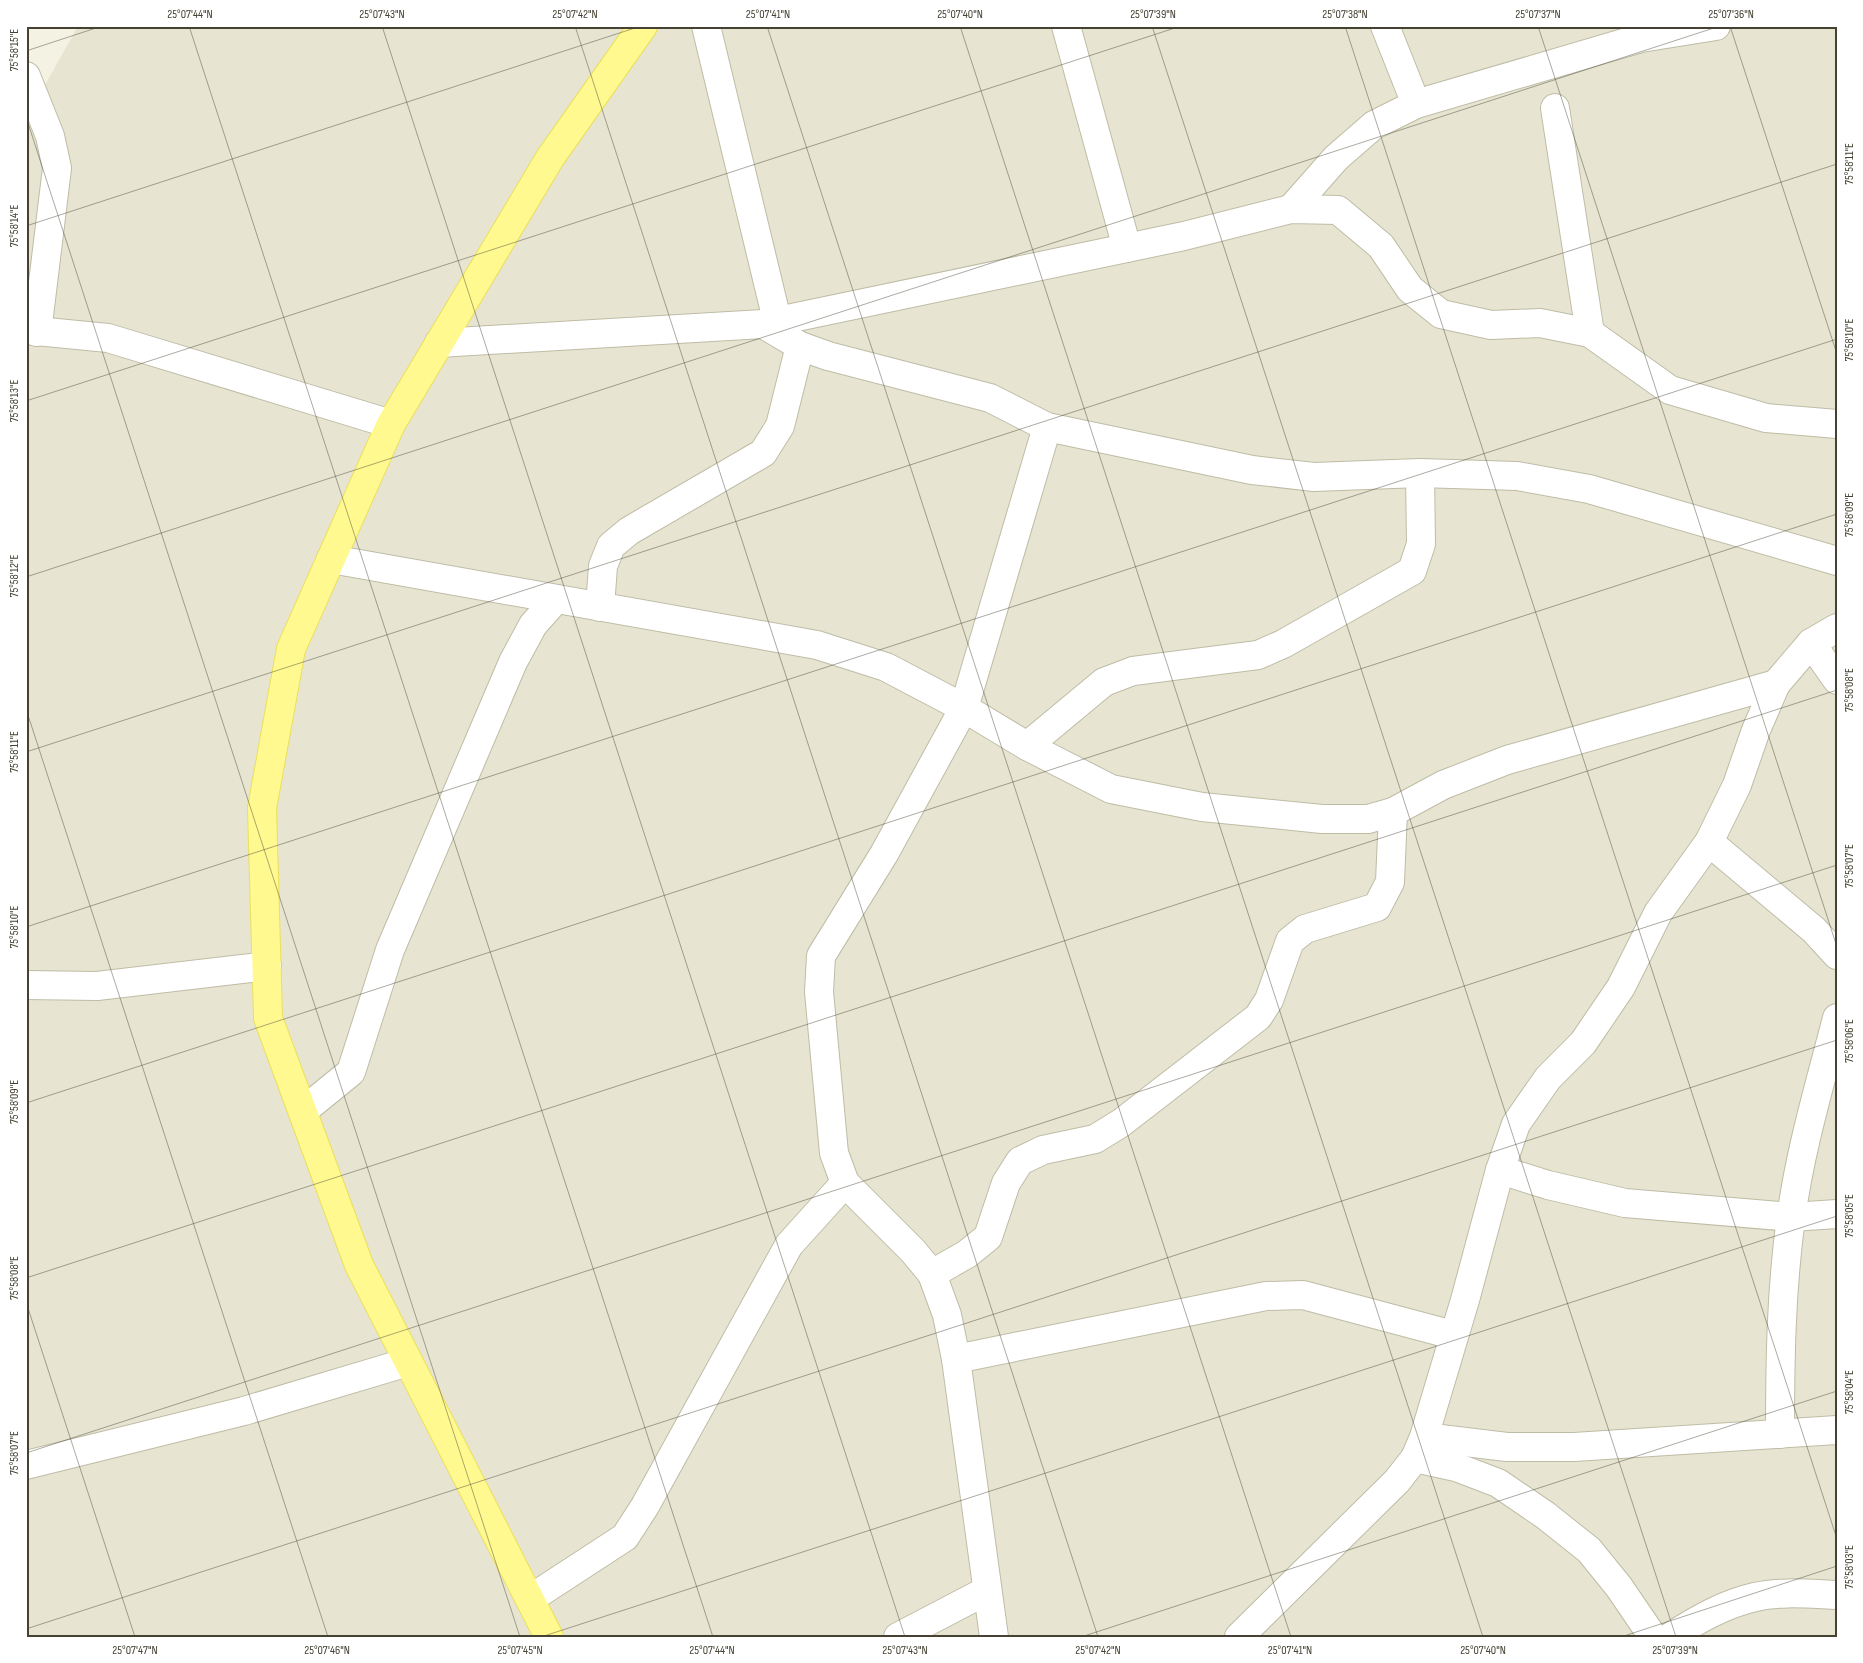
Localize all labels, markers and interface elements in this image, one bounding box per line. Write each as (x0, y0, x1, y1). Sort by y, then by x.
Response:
text: 25°07'44"N (167, 7, 213, 22)
text: 25°07'43"N (359, 7, 405, 22)
text: 25°07'42"N (552, 7, 598, 22)
text: 25°07'41"N (746, 7, 790, 22)
text: 25°07'40"N (937, 7, 983, 22)
text: 25°07'39"N (1130, 7, 1176, 22)
text: 25°07'38"N (1322, 7, 1368, 22)
text: 25°07'37"N (1515, 7, 1561, 22)
text: 25°07'36"N (1708, 7, 1754, 22)
text: 75°58'15"E (7, 29, 22, 71)
text: 75°58'11"E (1842, 143, 1857, 185)
text: 75°58'14"E (7, 205, 22, 247)
text: 75°58'10"E (1842, 318, 1857, 362)
text: 75°58'13"E (7, 380, 22, 422)
text: 75°58'09"E (1842, 493, 1857, 537)
text: 75°58'12"E (7, 555, 22, 597)
text: 75°58'08"E (1842, 668, 1857, 712)
text: 75°58'11"E (7, 731, 22, 773)
text: 75°58'07"E (1842, 844, 1857, 888)
text: 75°58'10"E (7, 905, 22, 949)
text: 75°58'06"E (1842, 1019, 1857, 1063)
text: 75°58'09"E (7, 1080, 22, 1124)
text: 75°58'05"E (1842, 1194, 1857, 1238)
text: 75°58'08"E (7, 1256, 22, 1300)
text: 75°58'04"E (1842, 1370, 1857, 1414)
text: 75°58'07"E (7, 1431, 22, 1475)
text: 75°58'03"E (1842, 1545, 1857, 1589)
text: 25°07'47"N (112, 1643, 158, 1658)
text: 25°07'46"N (304, 1643, 350, 1658)
text: 25°07'45"N (497, 1643, 543, 1658)
text: 25°07'44"N (689, 1643, 735, 1658)
text: 25°07'43"N (882, 1643, 928, 1658)
text: 25°07'42"N (1075, 1643, 1121, 1658)
text: 25°07'41"N (1268, 1643, 1312, 1658)
text: 25°07'40"N (1460, 1643, 1506, 1658)
text: 25°07'39"N (1652, 1643, 1698, 1658)

